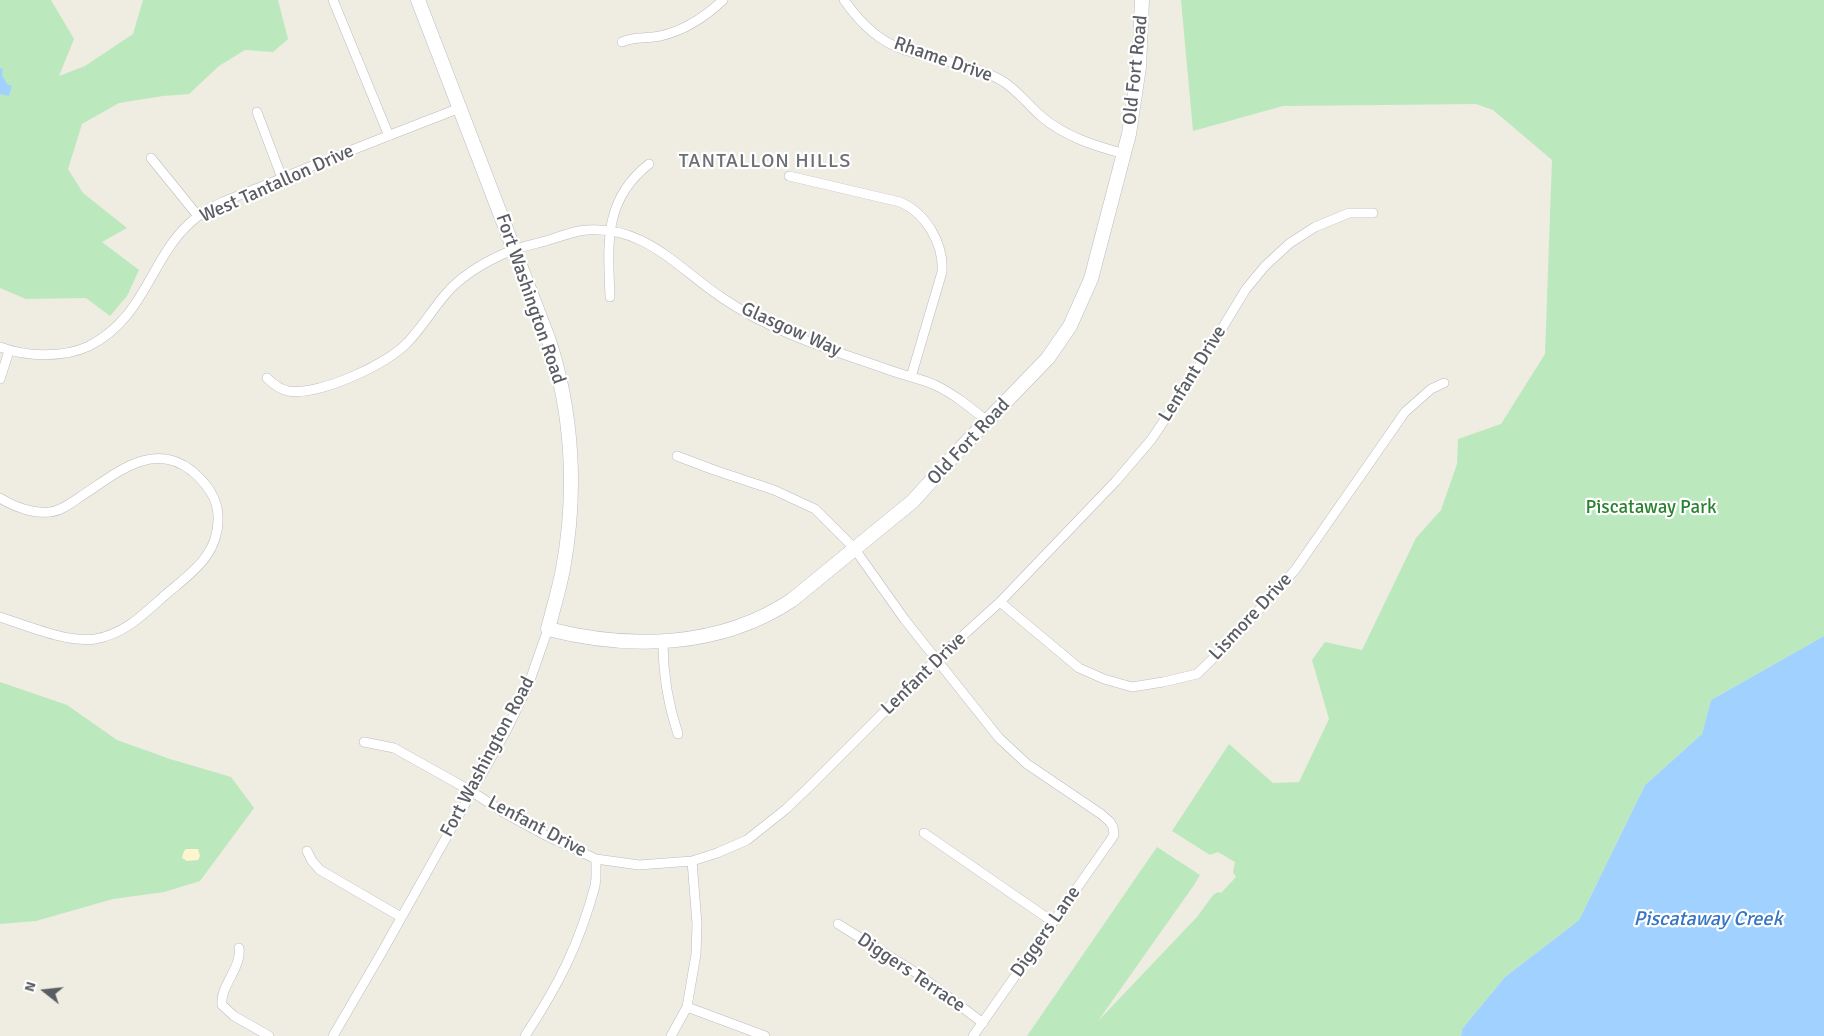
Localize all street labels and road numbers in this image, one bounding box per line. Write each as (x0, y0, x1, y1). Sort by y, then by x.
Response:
street label: Old Fort Road (1119, 14, 1153, 126)
street label: Rhame Drive (891, 33, 995, 87)
street label: West Tantallon Drive (197, 140, 357, 228)
street label: Fort Washington Road (490, 211, 570, 387)
street label: Glasgow Way (737, 298, 845, 362)
street label: Lenfant Drive (1154, 322, 1232, 426)
street label: Old Fort Road (923, 394, 1015, 490)
street label: Lismore Drive (1205, 569, 1297, 665)
street label: Lenfant Drive (877, 628, 971, 720)
street label: Fort Washington Road (436, 673, 540, 841)
street label: Lenfant Drive (484, 791, 590, 863)
street label: Diggers Lane (1006, 882, 1086, 982)
street label: Diggers Terrace (853, 928, 969, 1018)

